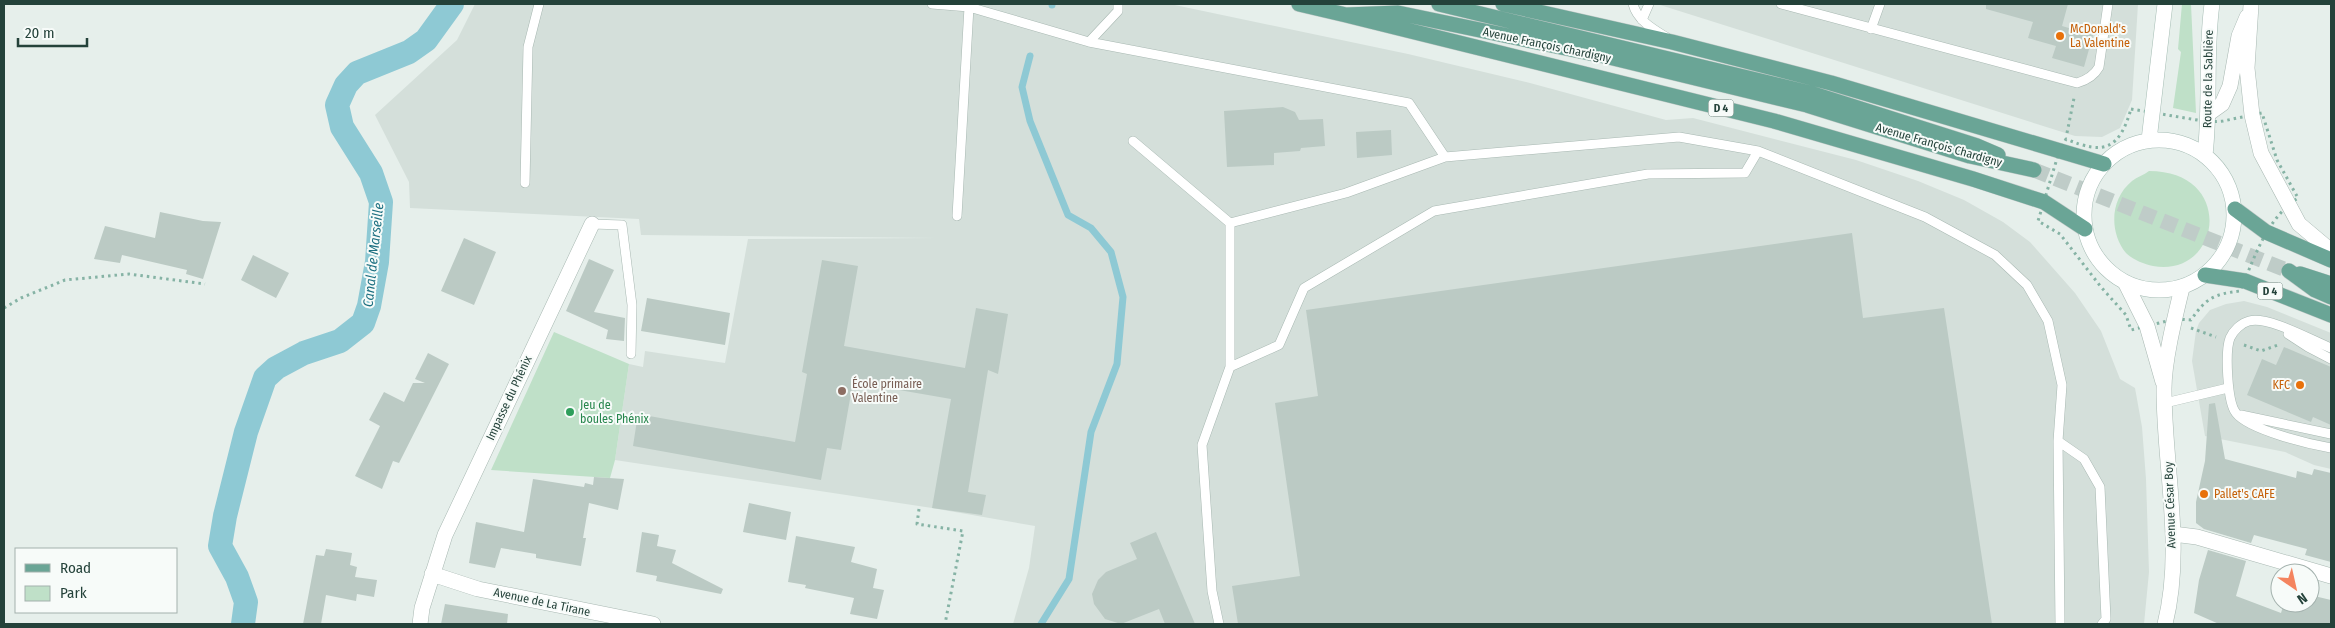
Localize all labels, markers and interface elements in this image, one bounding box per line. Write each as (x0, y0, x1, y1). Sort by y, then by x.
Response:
scale bar (18, 15, 86, 47)
place label: McDonald's La Valentine (2070, 22, 2130, 50)
text: 20 m (25, 24, 55, 42)
street label: Avenue François Chardigny (1482, 25, 1613, 66)
marker: McDonald's La Valentine (2054, 30, 2066, 42)
street label: Route de la Sablière (2200, 30, 2216, 128)
road number: D 4 (1708, 100, 1734, 116)
street label: Avenue François Chardigny (1874, 120, 2004, 170)
water label: Canal de Marseille (360, 202, 387, 308)
road number: D 4 (2258, 282, 2282, 300)
street label: Impasse du Phénix (483, 353, 535, 443)
place label: École primaire Valentine (852, 376, 922, 405)
place label: KFC (2273, 378, 2290, 392)
marker: KFC (2294, 379, 2306, 391)
marker: École primaire Valentine (836, 385, 848, 397)
place label: Jeu de boules Phénix (580, 398, 650, 426)
marker: Jeu de boules Phénix (564, 406, 576, 418)
street label: Avenue César Boy (2161, 461, 2179, 549)
place label: Pallet's CAFE (2214, 487, 2275, 501)
marker: Pallet's CAFE (2198, 488, 2210, 500)
legend (15, 548, 178, 613)
text: Road (60, 559, 91, 577)
north arrow (2270, 563, 2320, 613)
text: Park (60, 584, 87, 602)
street label: Avenue de La Tirane (492, 585, 592, 619)
text: N (2294, 589, 2310, 608)

